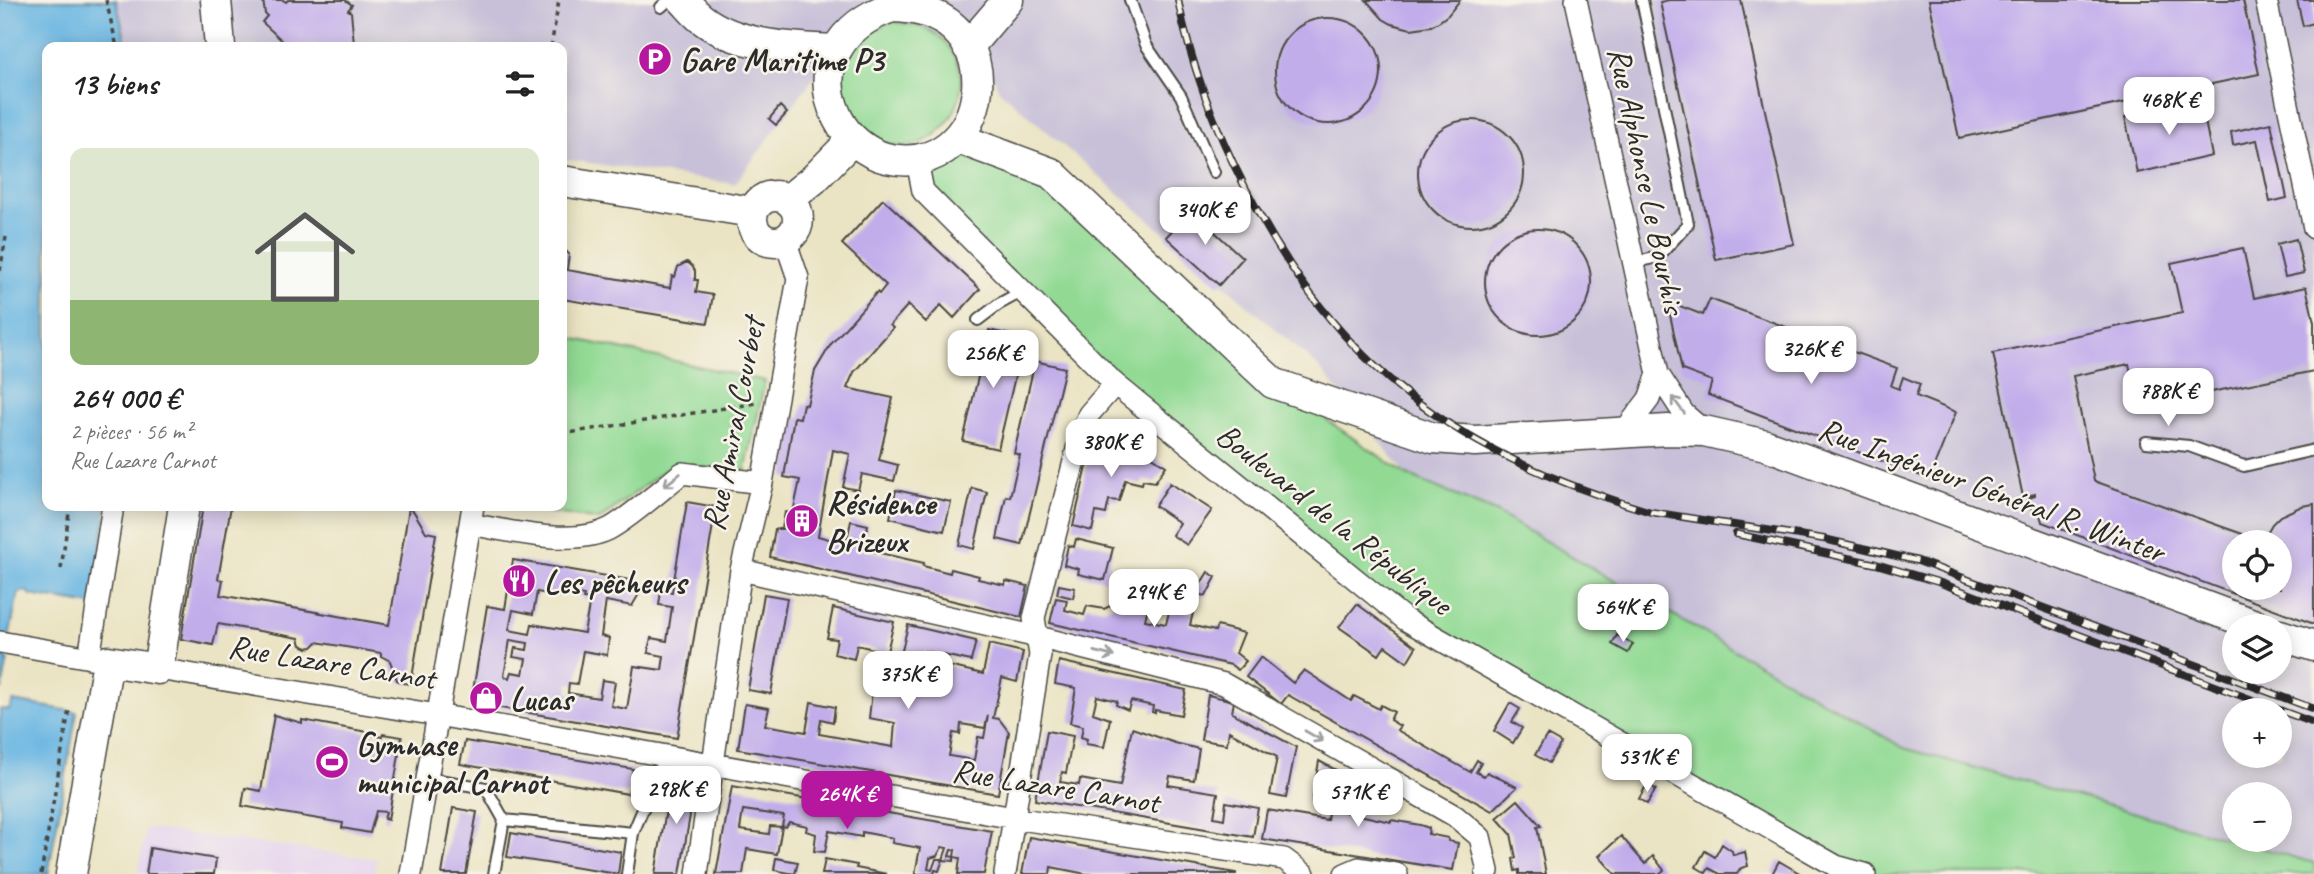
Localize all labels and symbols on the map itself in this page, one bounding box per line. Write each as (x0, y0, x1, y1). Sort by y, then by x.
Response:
place label: Gare Maritime P3 (680, 39, 887, 81)
parking icon: Gare Maritime P3 (636, 40, 674, 78)
street label: Rue Alphonse Le Bourhis (1598, 43, 1696, 320)
pin: 468K € (2112, 78, 2226, 137)
pin: 340K € (1148, 188, 1262, 247)
street label: Rue Amiral Courbet (692, 310, 775, 534)
pin: 326K € (1754, 326, 1868, 386)
pin: 256K € (936, 330, 1050, 390)
pin: 788K € (2111, 368, 2225, 428)
one-way arrow (1671, 396, 1686, 415)
street label: Rue Ingénieur Général R. Winter (1813, 408, 2173, 573)
street label: Boulevard de la République (1208, 413, 1463, 626)
pin: 380K € (1054, 420, 1168, 479)
one-way arrow (664, 473, 682, 488)
place label: Résidence Brizeux (826, 482, 938, 562)
building icon: Résidence Brizeux (783, 502, 821, 540)
place label: Les pêcheurs (544, 561, 689, 603)
restaurant icon: Les pêcheurs (500, 562, 538, 600)
pin: 294K € (1097, 570, 1211, 629)
pin: 564K € (1566, 584, 1680, 644)
street label: Rue Lazare Carnot (225, 625, 441, 700)
one-way arrow (1092, 648, 1115, 661)
pin: 375K € (851, 652, 965, 711)
place label: Lucas (510, 678, 575, 720)
shop icon: Lucas (467, 679, 505, 717)
place label: Gymnase municipal Carnot (356, 723, 552, 803)
one-way arrow (1304, 729, 1324, 743)
pin: 531K € (1590, 734, 1704, 794)
sports icon: Gymnase municipal Carnot (313, 743, 351, 781)
street label: Rue Lazare Carnot (949, 749, 1165, 824)
pin: 298K € (619, 766, 733, 826)
pin: 571K € (1301, 770, 1415, 829)
pin: 264K € (790, 772, 904, 831)

